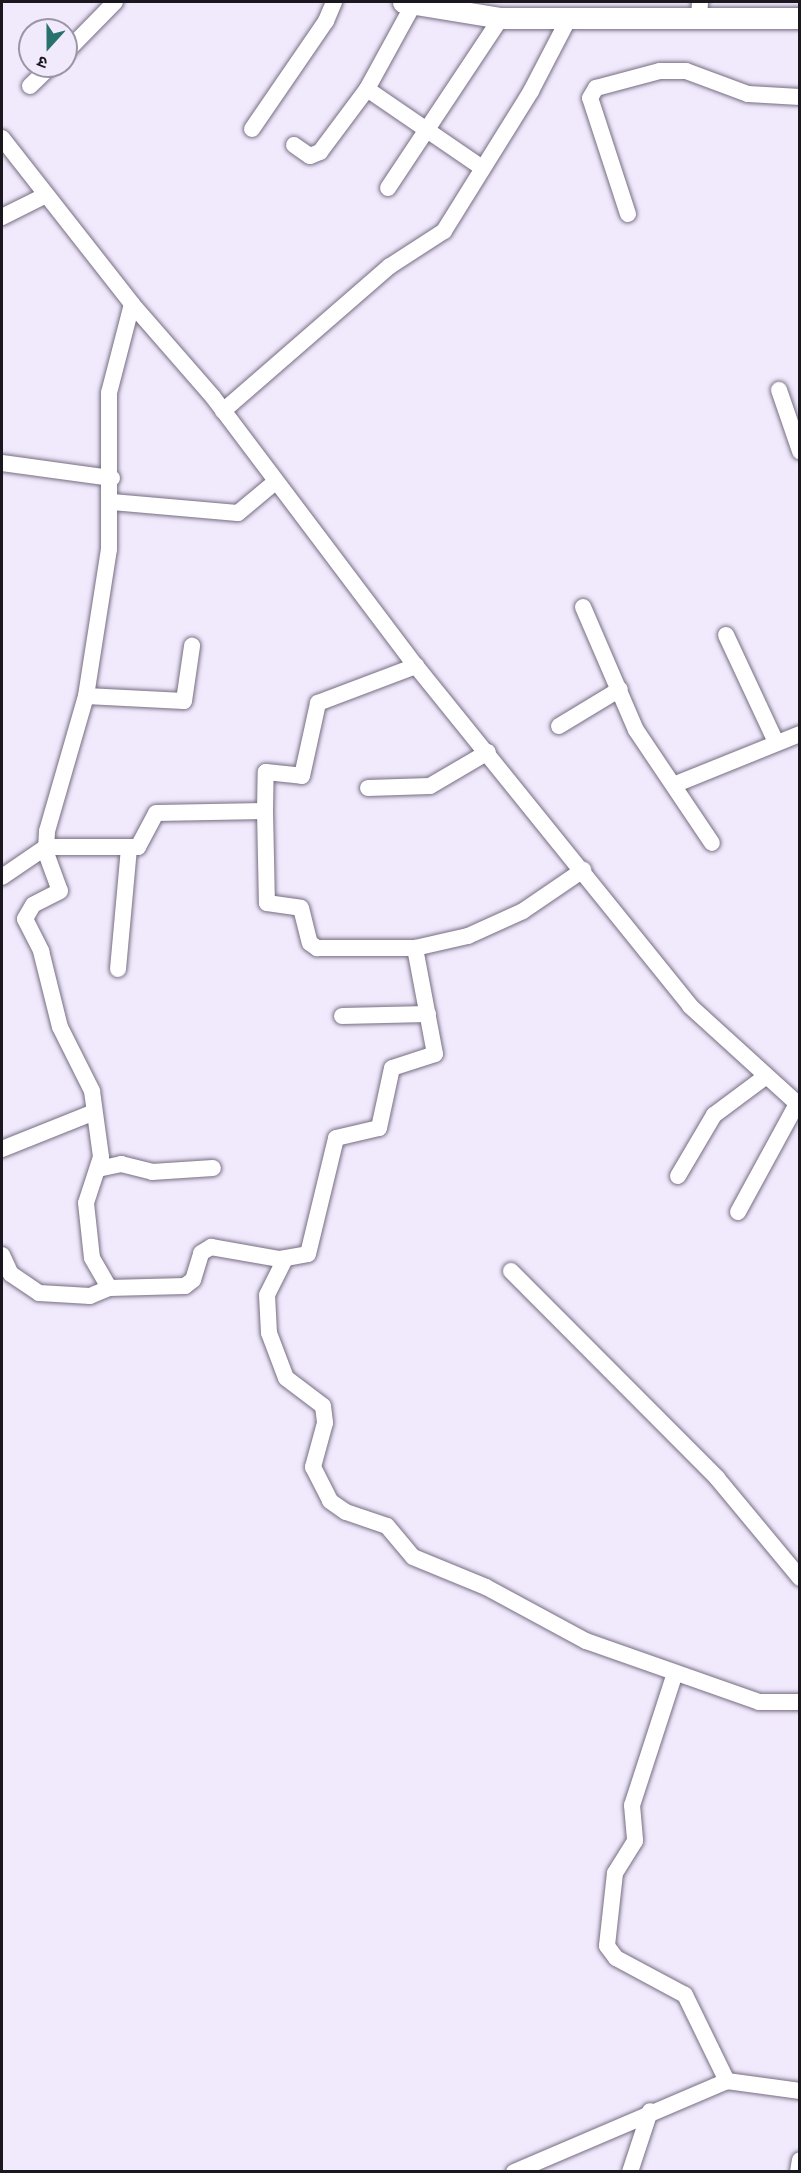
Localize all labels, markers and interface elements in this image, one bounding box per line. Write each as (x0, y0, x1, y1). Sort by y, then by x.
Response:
north arrow (18, 18, 78, 78)
text: उ (34, 52, 50, 74)

